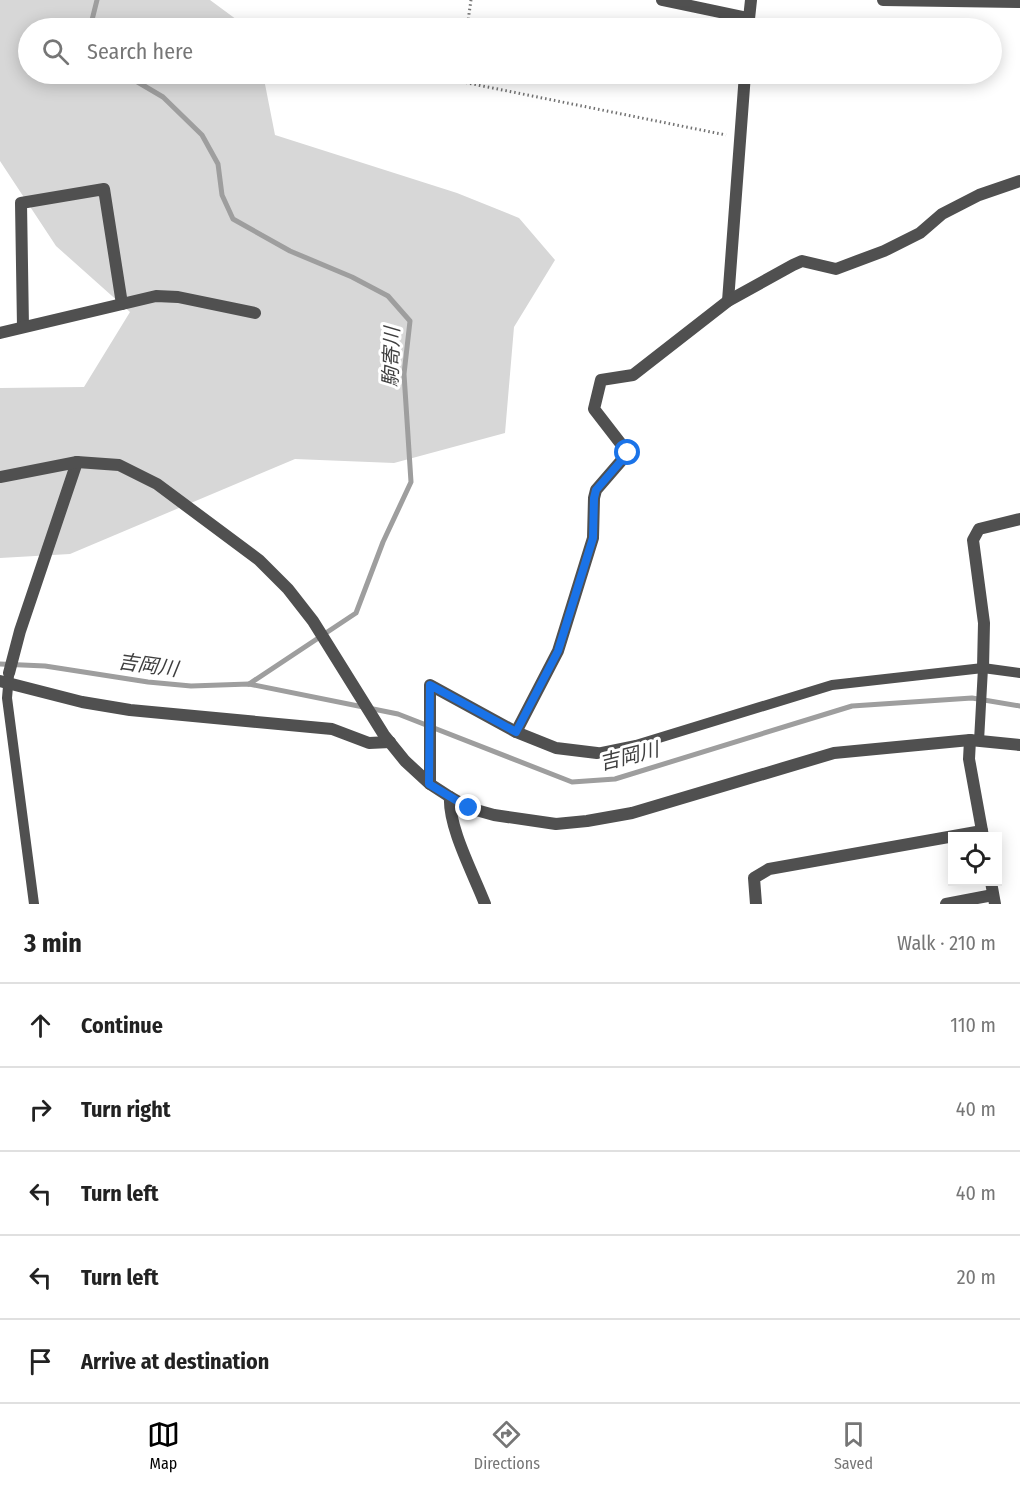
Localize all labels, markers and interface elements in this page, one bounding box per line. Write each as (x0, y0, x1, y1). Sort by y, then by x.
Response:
search box (18, 18, 1002, 84)
icon: search (39, 35, 72, 68)
text: Search here (87, 38, 193, 65)
water label: 駒寄川 (378, 325, 404, 387)
route start (614, 439, 640, 465)
water label: 吉岡川 (117, 649, 181, 681)
water label: 吉岡川 (597, 737, 663, 775)
route end (455, 794, 481, 820)
map controls (948, 832, 1002, 886)
button: locate (948, 832, 1002, 886)
text: 3 min (24, 928, 82, 959)
text: Walk · 210 m (897, 931, 996, 955)
icon: ahead (24, 1009, 57, 1042)
text: Continue (81, 1012, 163, 1039)
text: 110 m (950, 1013, 996, 1037)
icon: right (24, 1093, 57, 1126)
text: Turn right (81, 1096, 170, 1123)
text: 40 m (956, 1097, 996, 1121)
icon: left (24, 1177, 57, 1210)
text: Turn left (81, 1180, 159, 1207)
text: 40 m (956, 1181, 996, 1205)
icon: left (24, 1261, 57, 1294)
text: Turn left (81, 1264, 159, 1291)
text: 20 m (957, 1265, 996, 1289)
icon: arrive (24, 1345, 57, 1378)
text: Arrive at destination (81, 1348, 269, 1375)
tab: Map (147, 1418, 180, 1473)
tab: Directions (474, 1418, 540, 1473)
tab: Saved (834, 1418, 873, 1473)

